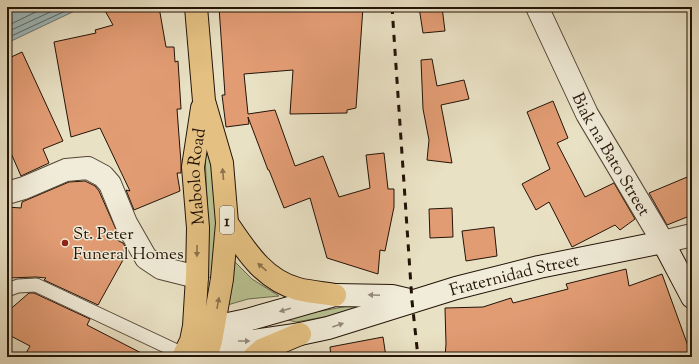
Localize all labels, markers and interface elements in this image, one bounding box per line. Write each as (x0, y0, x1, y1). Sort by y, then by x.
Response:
street label: Biak na Bato Street (565, 89, 655, 221)
street label: Mabolo Road (183, 126, 213, 226)
one-way arrow (219, 168, 226, 180)
road number: 1 (220, 206, 234, 234)
place label: St. Peter Funeral Homes (73, 223, 184, 267)
marker: St. Peter Funeral Homes (60, 238, 70, 248)
one-way arrow (194, 245, 200, 258)
street label: Fraternidad Street (447, 249, 582, 303)
one-way arrow (256, 263, 267, 272)
one-way arrow (367, 292, 380, 298)
one-way arrow (215, 297, 221, 309)
one-way arrow (278, 307, 290, 313)
one-way arrow (332, 321, 344, 327)
one-way arrow (238, 338, 251, 344)

